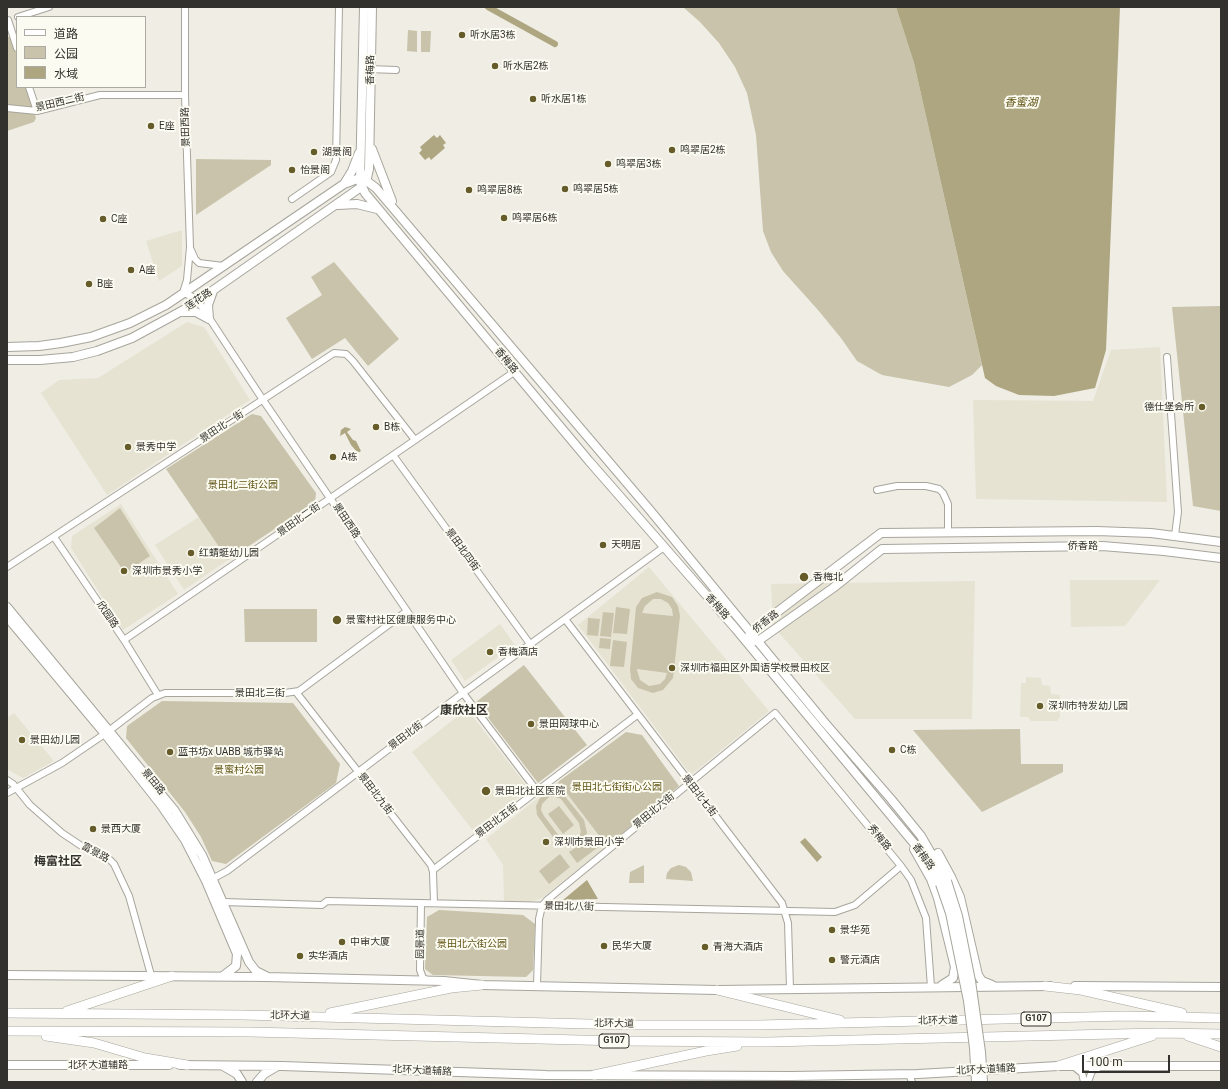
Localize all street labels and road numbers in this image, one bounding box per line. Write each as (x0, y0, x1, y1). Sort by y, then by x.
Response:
street label: 香梅路 (365, 55, 377, 85)
street label: 景田西二街 (34, 92, 86, 114)
street label: 景田西路 (179, 107, 193, 147)
street label: 莲花路 (183, 287, 215, 313)
street label: 香梅路 (492, 346, 520, 376)
street label: 景田北一街 (198, 408, 246, 446)
street label: 景田北二街 (275, 501, 323, 539)
street label: 景田西路 (330, 501, 362, 541)
street label: 景田北四街 (442, 526, 482, 574)
street label: 侨香路 (1068, 540, 1098, 552)
street label: 香梅路 (703, 592, 731, 622)
street label: 欣园路 (94, 599, 120, 631)
street label: 侨香路 (750, 608, 782, 636)
street label: 景田北三街 (235, 687, 285, 699)
street label: 景田北街 (386, 719, 426, 753)
street label: 景田路 (139, 767, 167, 797)
street label: 景田北九街 (355, 771, 395, 817)
street label: 景田北七街 (679, 773, 719, 819)
street label: 景田北六街 (631, 791, 677, 831)
street label: 景田北五街 (473, 801, 521, 841)
street label: 秀梅路 (865, 823, 893, 853)
street label: 富景路 (79, 840, 111, 866)
street label: 香梅路 (909, 841, 937, 873)
street label: 景田北八街 (544, 901, 594, 913)
street label: 园景道 (415, 929, 427, 959)
street label: 北环大道 (270, 1010, 310, 1022)
road number: G107 (1021, 1012, 1051, 1026)
street label: 北环大道 (918, 1015, 958, 1027)
street label: 北环大道 (594, 1018, 634, 1030)
road number: G107 (599, 1034, 629, 1048)
street label: 北环大道辅路 (68, 1059, 128, 1071)
street label: 北环大道辅路 (956, 1062, 1016, 1078)
street label: 北环大道辅路 (392, 1063, 452, 1079)

